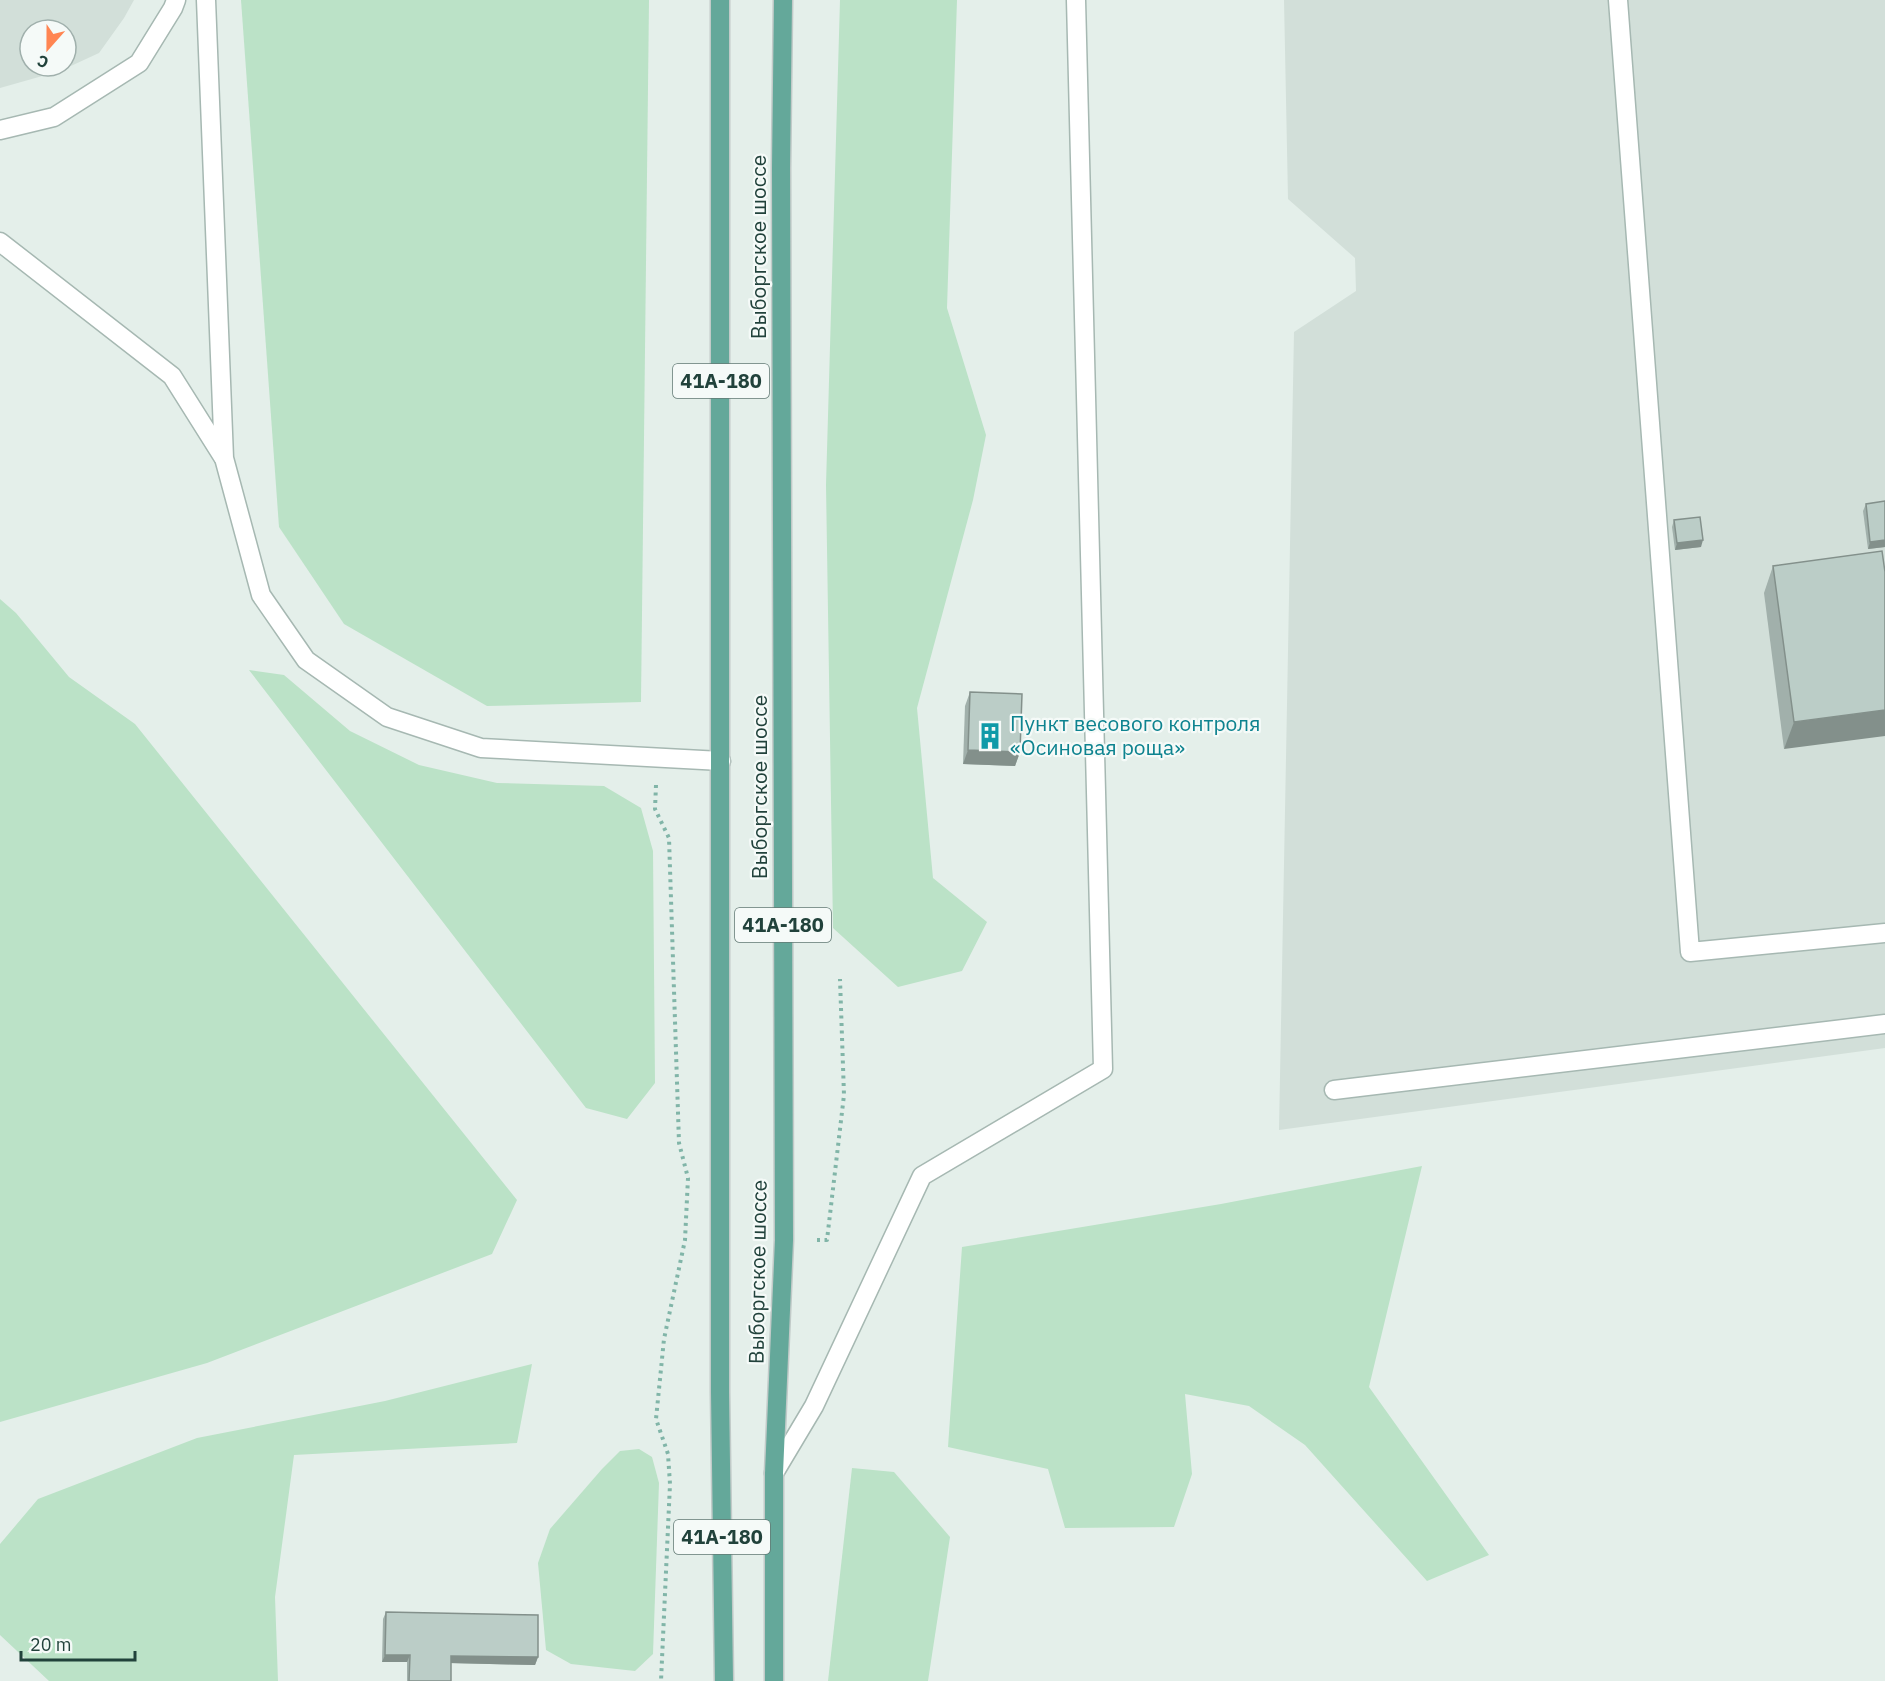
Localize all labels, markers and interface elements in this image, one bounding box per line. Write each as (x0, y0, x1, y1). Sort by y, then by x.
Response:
north arrow (18, 18, 78, 78)
text: С (34, 51, 51, 73)
street label: Выборгское шоссе (744, 155, 772, 339)
road number: 41А-180 (673, 364, 769, 398)
street label: Выборгское шоссе (745, 695, 773, 879)
place label: Пункт весового контроля «Осиновая роща» (1010, 709, 1260, 761)
building icon: Пункт весового контроля «Осиновая роща» (975, 721, 1005, 751)
road number: 41А-180 (735, 908, 831, 942)
street label: Выборгское шоссе (741, 1180, 773, 1364)
road number: 41А-180 (674, 1520, 770, 1554)
scale bar (21, 1624, 135, 1662)
text: 20 m (30, 1633, 72, 1656)

